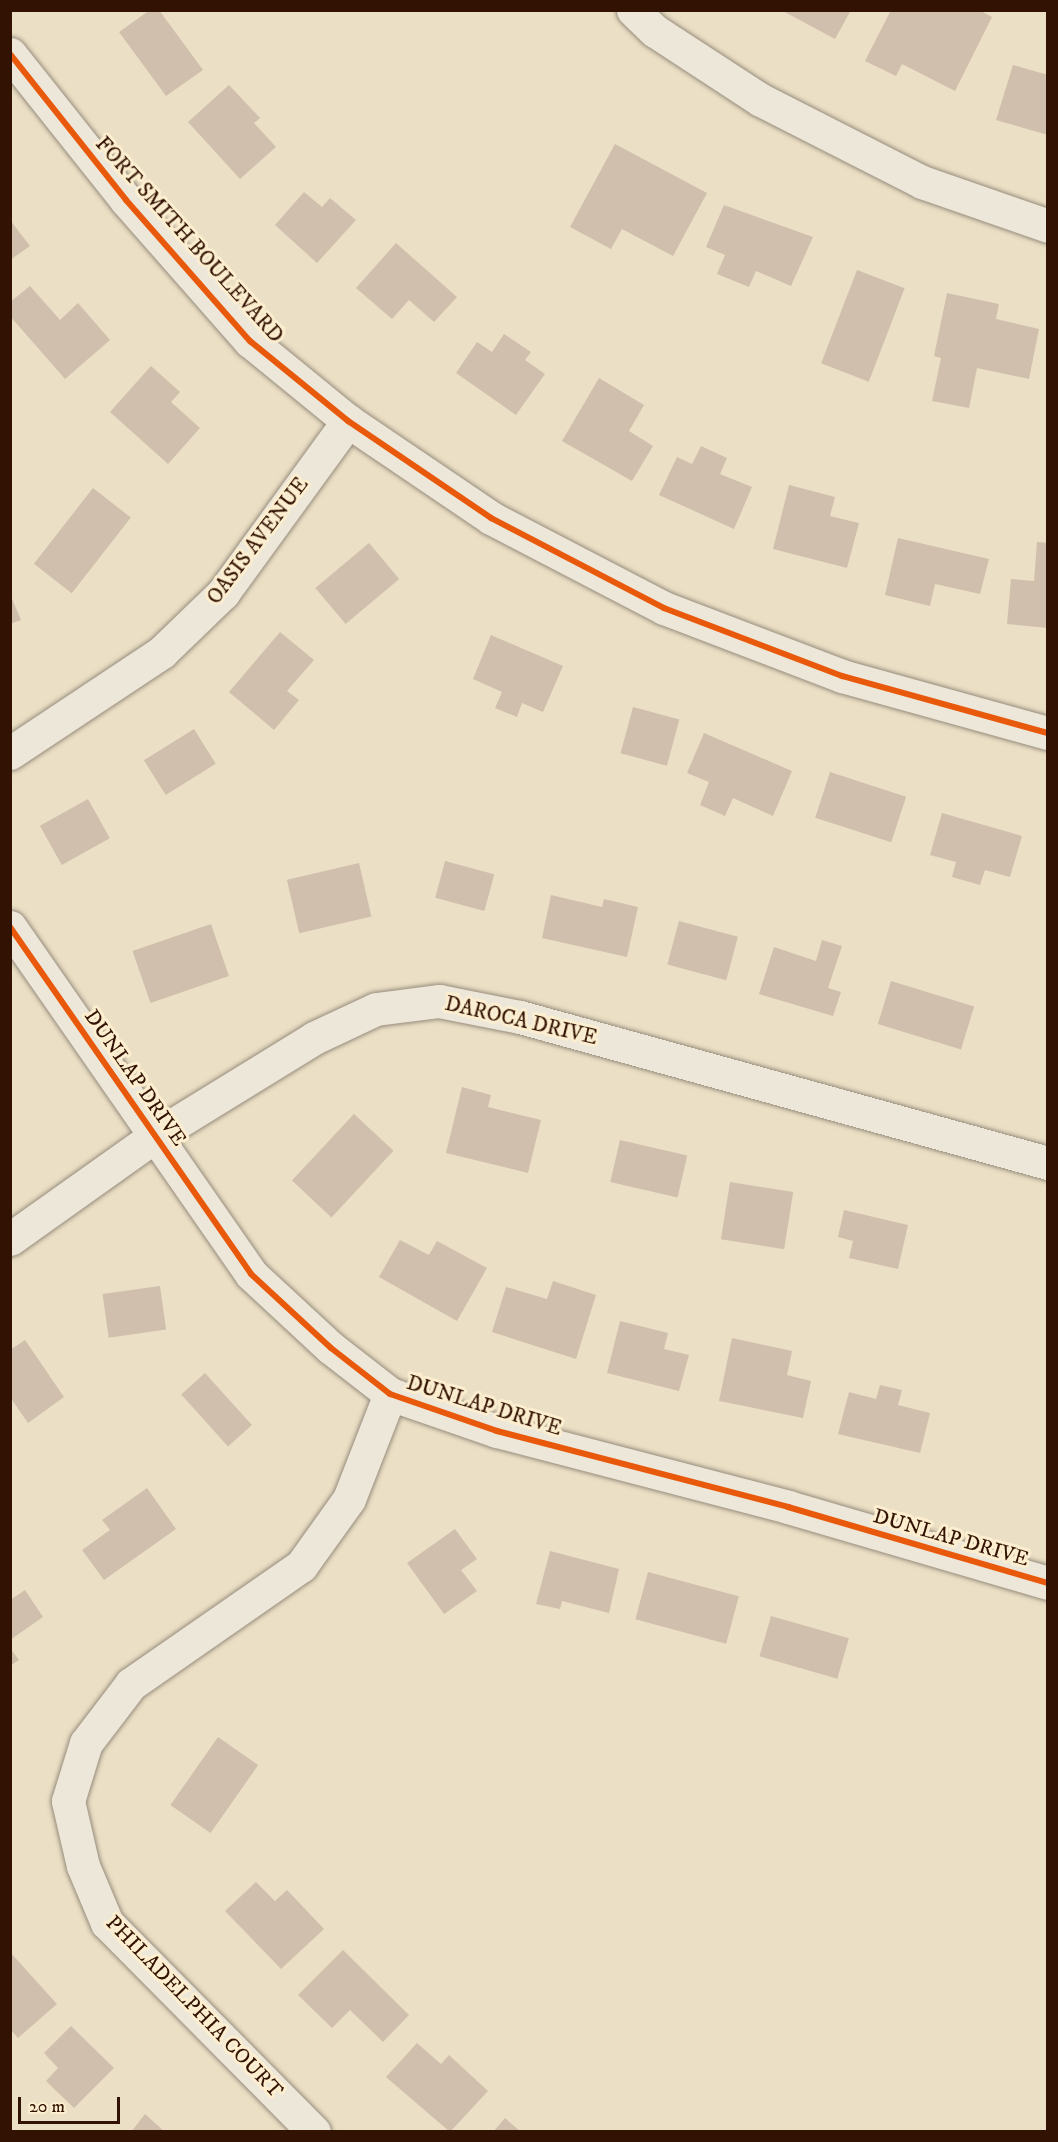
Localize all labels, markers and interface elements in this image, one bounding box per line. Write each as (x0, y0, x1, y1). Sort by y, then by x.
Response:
street label: FORT SMITH BOULEVARD (90, 132, 288, 348)
street label: OASIS AVENUE (202, 473, 314, 609)
street label: DAROCA DRIVE (442, 991, 600, 1051)
street label: DUNLAP DRIVE (79, 1005, 191, 1151)
street label: DUNLAP DRIVE (403, 1370, 565, 1442)
street label: DUNLAP DRIVE (870, 1504, 1032, 1572)
street label: PHILADELPHIA COURT (100, 1911, 288, 2103)
scale bar (21, 2085, 123, 2123)
text: 20 m (29, 2096, 65, 2118)

